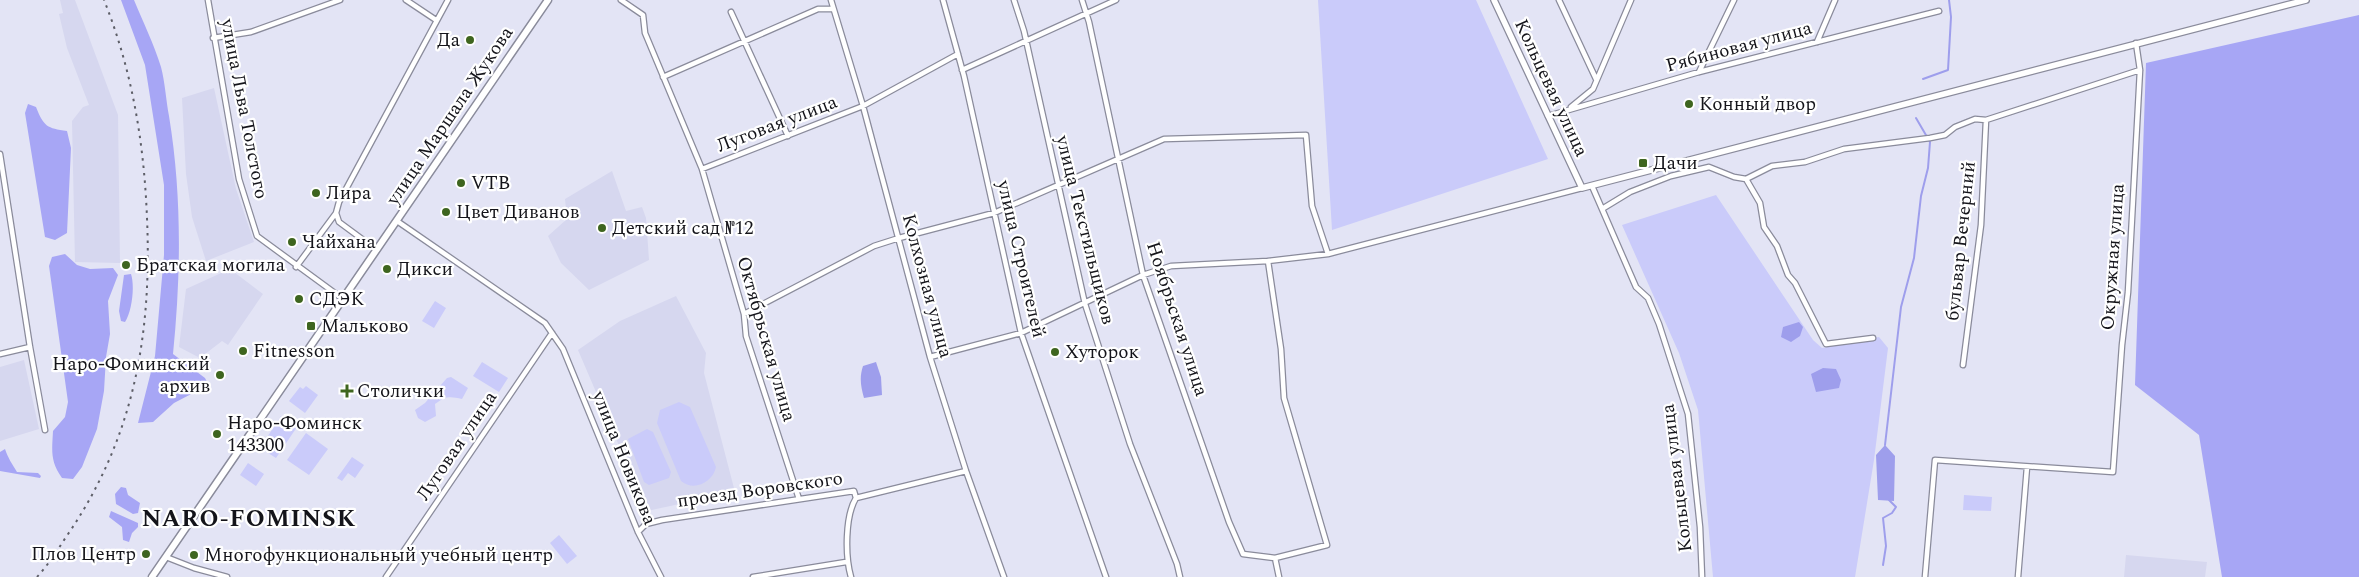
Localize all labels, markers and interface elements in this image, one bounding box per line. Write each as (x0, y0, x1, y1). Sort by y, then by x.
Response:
street label: Рябиновая улица (1663, 13, 1816, 80)
street label: Кольцевая улица (1506, 14, 1596, 162)
street label: улица Льва Толстого (212, 15, 276, 202)
street label: улица Маршала Жукова (379, 20, 521, 212)
place label: Да (437, 26, 461, 55)
marker: Да (464, 34, 476, 46)
street label: Луговая улица (712, 87, 842, 160)
place label: Конный двор (1699, 90, 1816, 119)
marker: Конный двор (1683, 98, 1695, 110)
street label: улица Текстильщиков (1047, 132, 1123, 328)
place label: Дачи (1653, 149, 1698, 178)
marker: Дачи (1637, 157, 1649, 169)
street label: бульвар Вечерний (1938, 160, 1984, 322)
place label: VTB (471, 169, 510, 198)
street label: улица Строителей (989, 176, 1053, 341)
marker: VTB (455, 177, 467, 189)
place label: Лира (326, 179, 372, 208)
street label: Окружная улица (2093, 182, 2133, 331)
marker: Лира (310, 187, 322, 199)
place label: Цвет Диванов (456, 198, 579, 227)
marker: Цвет Диванов (440, 206, 452, 218)
street label: Колхозная улица (894, 211, 960, 362)
place label: Детский сад №12 (612, 214, 753, 243)
marker: Детский сад №12 (596, 222, 608, 234)
place label: Чайхана (302, 228, 377, 257)
marker: Чайхана (286, 236, 298, 248)
street label: Ноябрьская улица (1138, 238, 1216, 401)
place label: Братская могила (136, 251, 286, 280)
street label: Октябрьская улица (729, 253, 804, 426)
place label: Дикси (397, 255, 453, 284)
marker: Братская могила (120, 259, 132, 271)
marker: Дикси (381, 263, 393, 275)
place label: СДЭК (309, 285, 365, 314)
marker: СДЭК (293, 293, 305, 305)
place label: Мальково (321, 312, 408, 341)
marker: Мальково (305, 320, 317, 332)
place label: Fitnesson (253, 337, 335, 366)
place label: Хуторок (1065, 338, 1140, 367)
marker: Fitnesson (237, 345, 249, 357)
marker: Хуторок (1049, 346, 1061, 358)
place label: Наро-Фоминский архив (52, 350, 210, 401)
marker: Наро-Фоминский архив (214, 369, 226, 381)
place label: Столички (357, 377, 444, 406)
marker: Столички (341, 385, 353, 397)
street label: Луговая улица (409, 385, 505, 507)
street label: улица Новикова (584, 386, 664, 530)
street label: Кольцевая улица (1653, 402, 1700, 554)
place label: Наро-Фоминск 143300 (227, 409, 363, 460)
marker: Наро-Фоминск 143300 (211, 428, 223, 440)
street label: проезд Воровского (675, 464, 845, 516)
district label: NARO-FOMINSK (142, 501, 356, 537)
place label: Плов Центр (31, 540, 136, 569)
place label: Многофункциональный учебный центр (204, 541, 553, 570)
marker: Плов Центр (140, 548, 152, 560)
marker: Многофункциональный учебный центр (188, 549, 200, 561)

